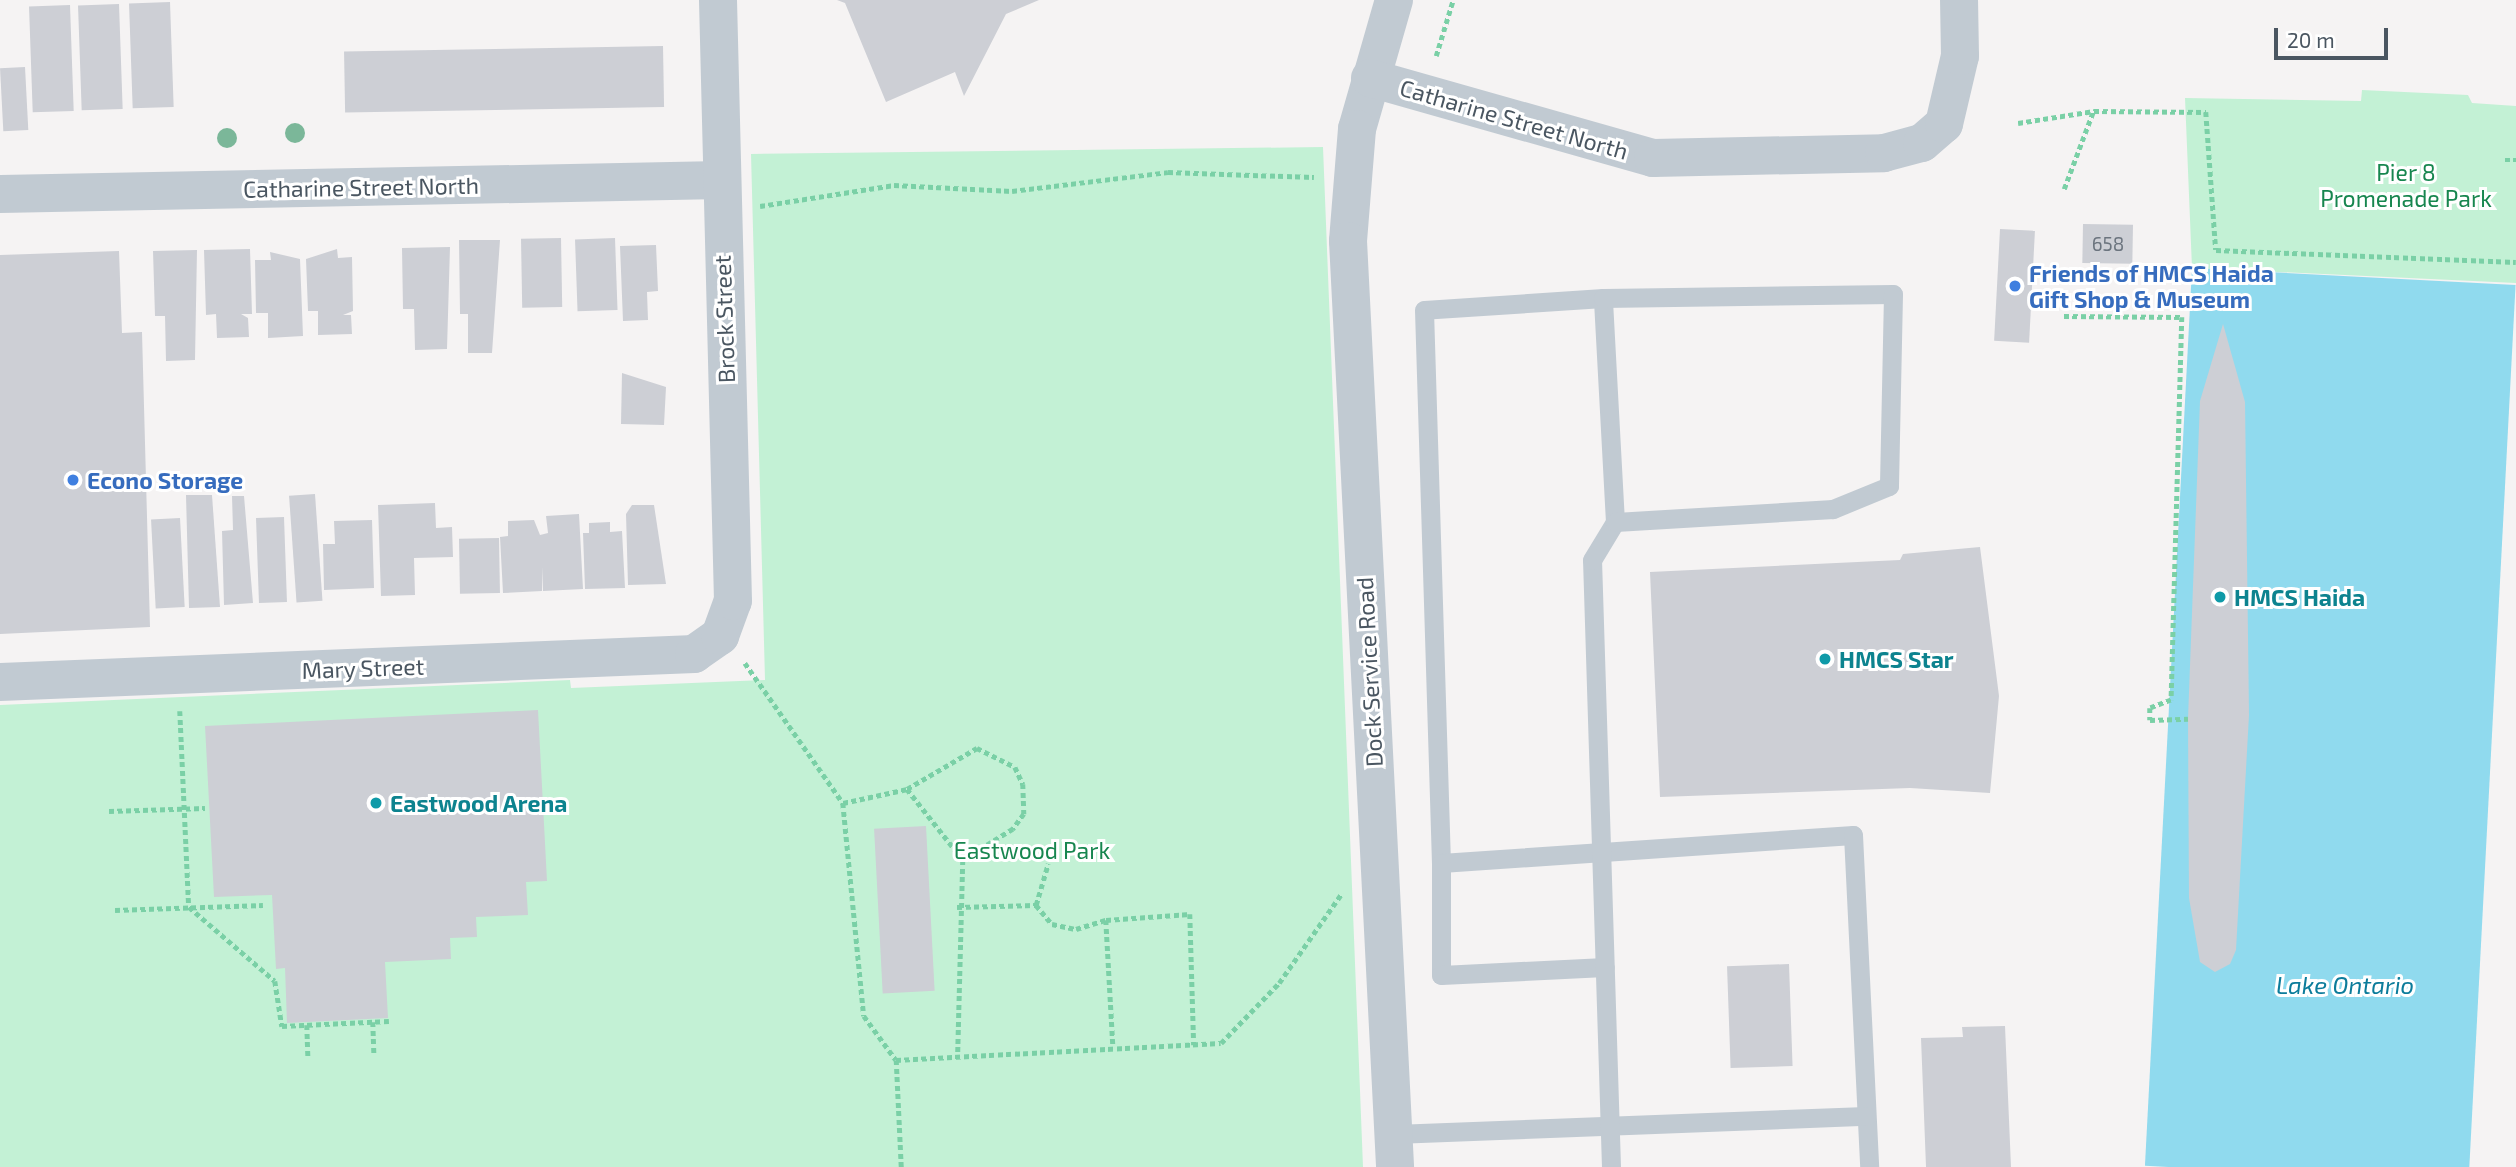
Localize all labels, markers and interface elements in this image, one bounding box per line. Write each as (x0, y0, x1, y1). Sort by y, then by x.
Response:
scale bar (2278, 14, 2392, 58)
text: 20 m (2287, 27, 2335, 52)
street label: Catharine Street North (1397, 73, 1631, 165)
park label: Pier 8 Promenade Park (2320, 158, 2492, 212)
street label: Catharine Street North (243, 171, 479, 203)
house number: 658 (2092, 233, 2124, 255)
street label: Brock Street (708, 254, 740, 384)
place label: Friends of HMCS Haida Gift Shop & Museum (2029, 259, 2274, 313)
marker: Friends of HMCS Haida Gift Shop & Museum (2007, 278, 2023, 294)
place label: Econo Storage (87, 466, 243, 494)
marker: Econo Storage (65, 472, 81, 488)
street label: Dock Service Road (1350, 576, 1388, 768)
place label: HMCS Haida (2234, 583, 2365, 611)
marker: HMCS Haida (2212, 589, 2228, 605)
place label: HMCS Star (1839, 645, 1954, 673)
marker: HMCS Star (1817, 651, 1833, 667)
street label: Mary Street (301, 652, 425, 684)
place label: Eastwood Arena (390, 789, 568, 817)
marker: Eastwood Arena (368, 795, 384, 811)
park label: Eastwood Park (954, 836, 1110, 864)
water label: Lake Ontario (2276, 971, 2414, 999)

